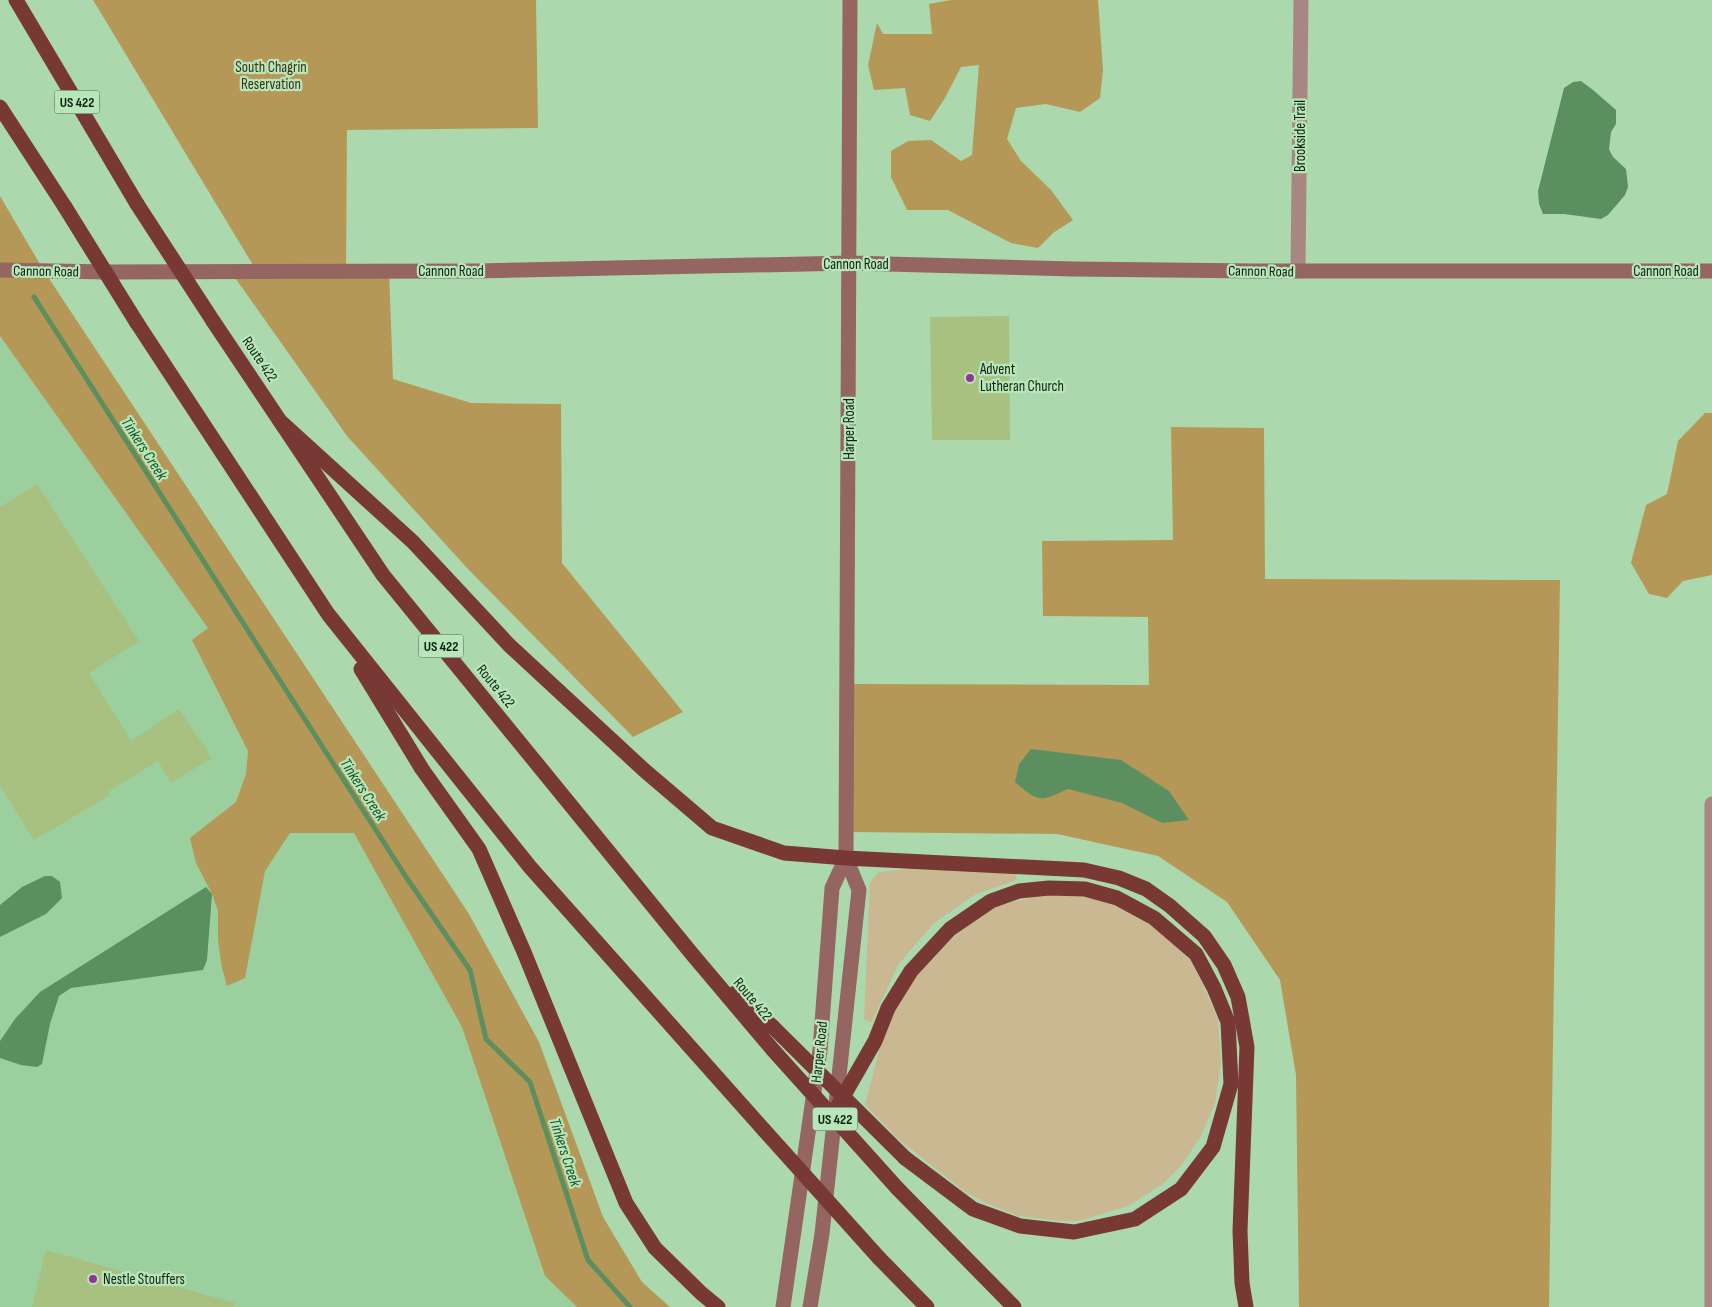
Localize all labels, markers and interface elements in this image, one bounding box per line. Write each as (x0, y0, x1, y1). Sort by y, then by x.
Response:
park label: South Chagrin Reservation (235, 58, 307, 94)
road number: US 422 (54, 90, 100, 114)
street label: Brookside Trail (1291, 100, 1310, 172)
street label: Cannon Road (823, 255, 889, 274)
street label: Cannon Road (13, 261, 79, 282)
street label: Cannon Road (1228, 261, 1294, 282)
street label: Cannon Road (418, 262, 484, 281)
street label: Cannon Road (1633, 262, 1699, 281)
street label: Route 422 (237, 333, 282, 386)
place label: Advent Lutheran Church (979, 360, 1064, 396)
marker: Advent Lutheran Church (964, 372, 976, 384)
street label: Harper Road (840, 398, 859, 460)
water label: Tinkers Creek (117, 414, 172, 485)
road number: US 422 (418, 634, 464, 658)
street label: Route 422 (472, 661, 519, 712)
water label: Tinkers Creek (336, 755, 391, 826)
street label: Route 422 (729, 974, 776, 1025)
street label: Harper Road (807, 1020, 832, 1084)
road number: US 422 (812, 1108, 858, 1130)
water label: Tinkers Creek (545, 1116, 585, 1190)
place label: Nestle Stouffers (103, 1270, 185, 1289)
marker: Nestle Stouffers (87, 1273, 99, 1285)

